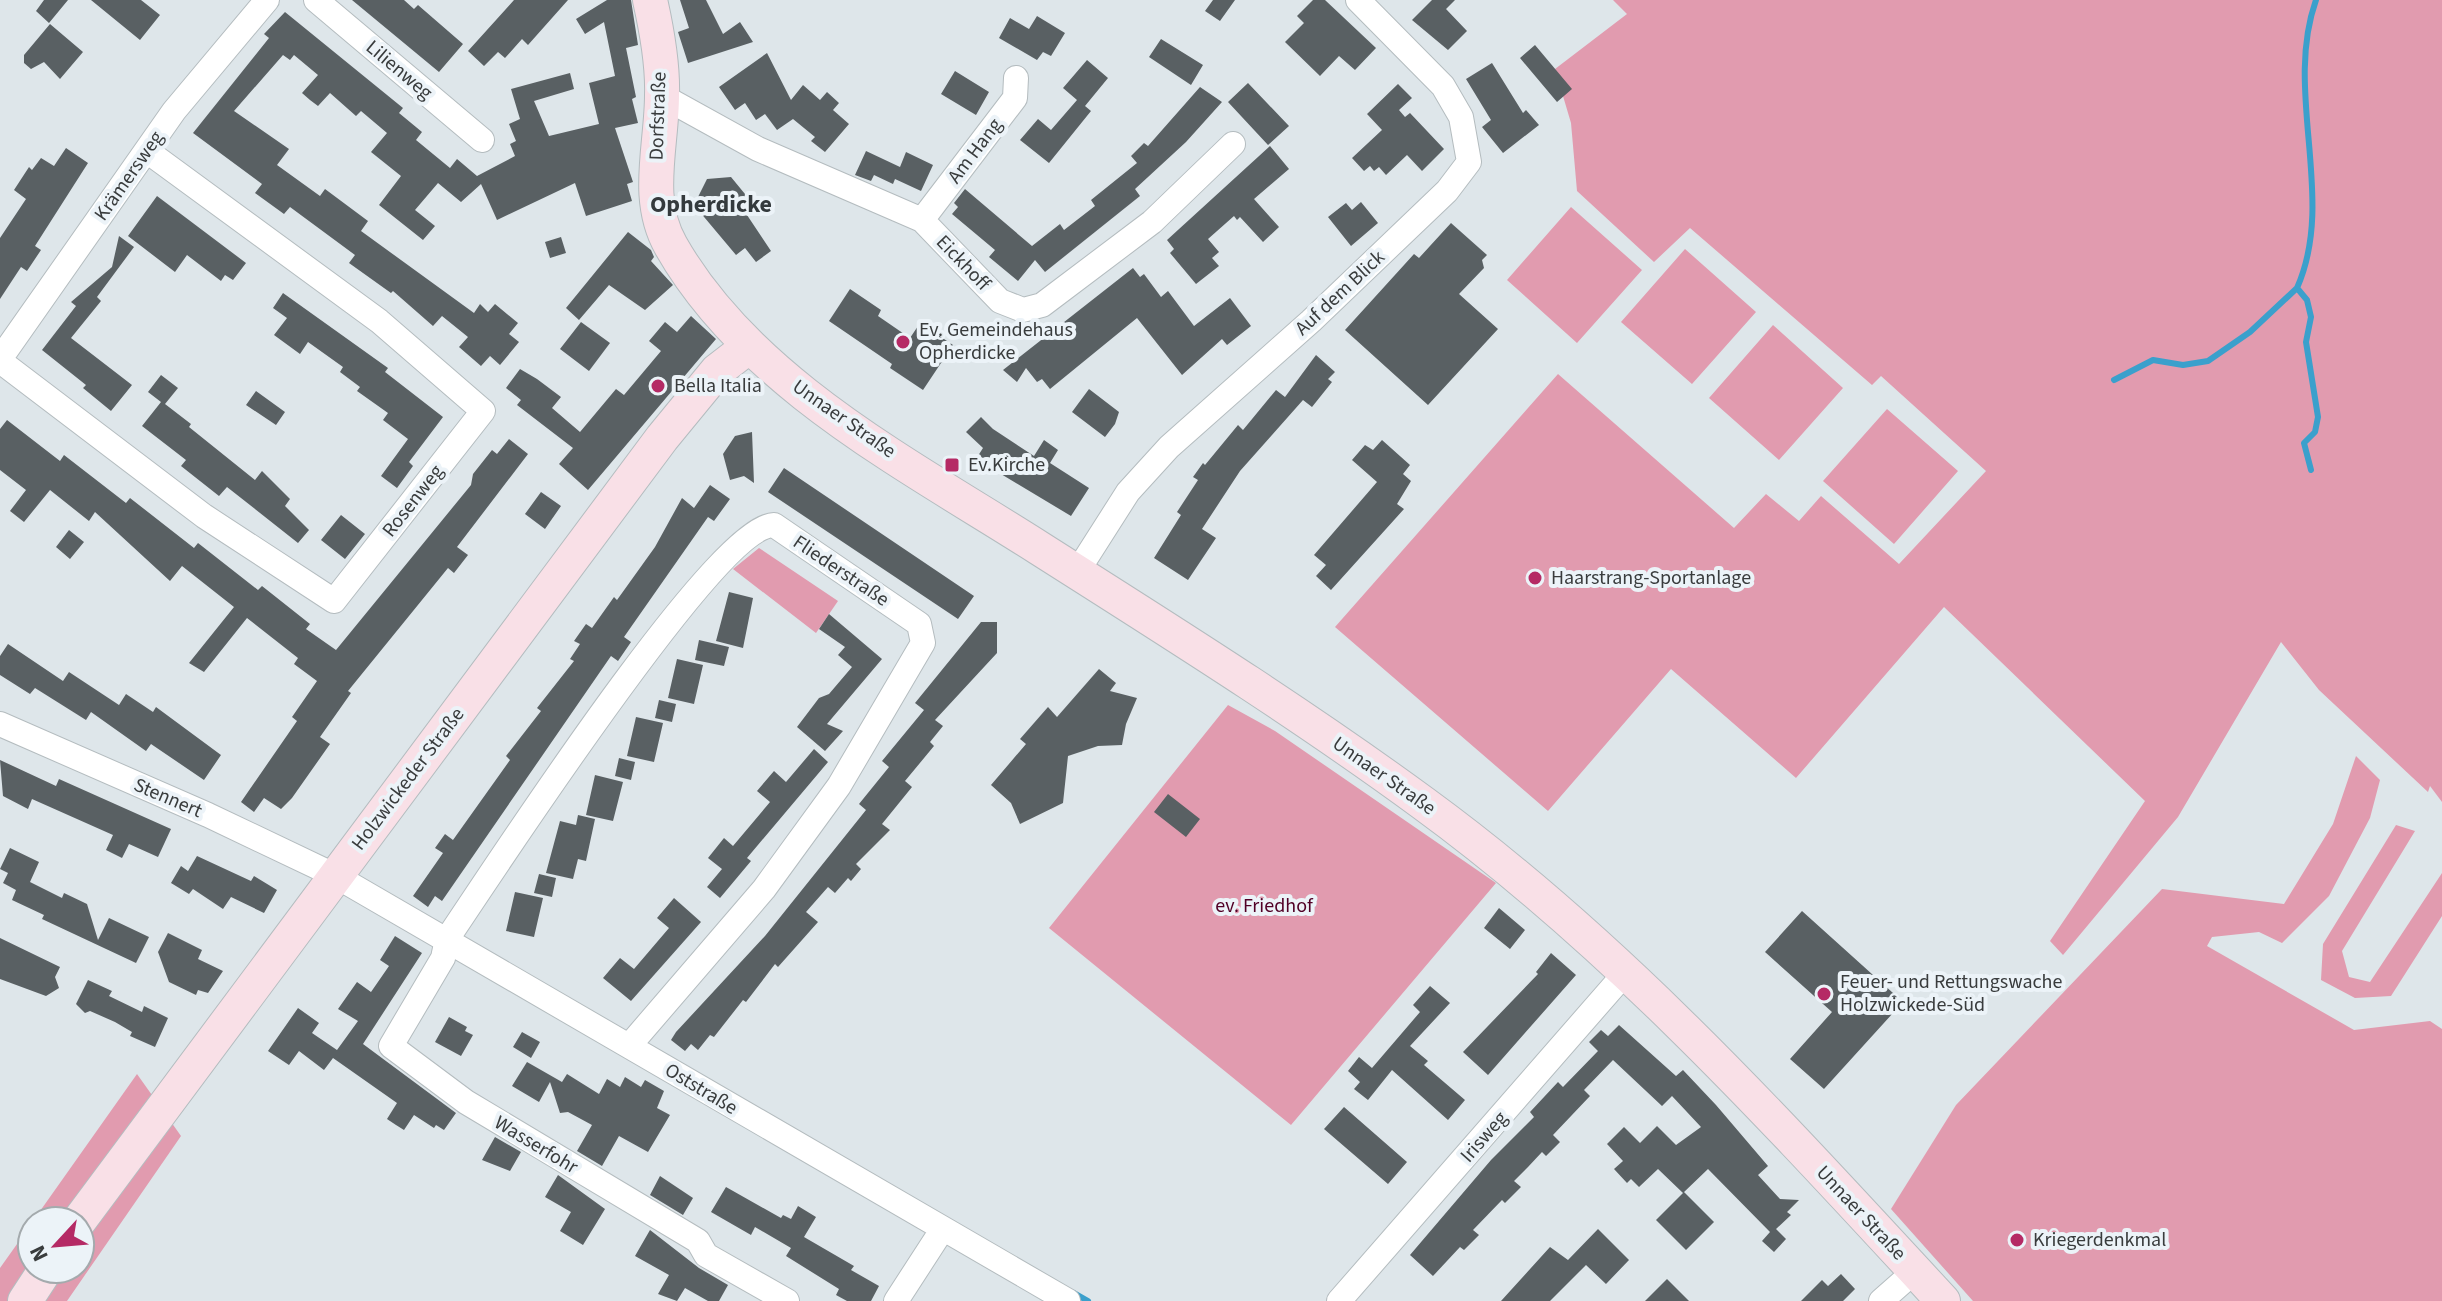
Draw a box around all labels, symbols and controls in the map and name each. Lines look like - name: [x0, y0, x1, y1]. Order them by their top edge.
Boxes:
- street label: Lilienweg: [359, 34, 439, 106]
- street label: Dorfstraße: [642, 71, 674, 161]
- street label: Am Hang: [941, 112, 1009, 190]
- street label: Krämersweg: [88, 125, 170, 227]
- district label: Opherdicke: [650, 187, 772, 222]
- street label: Eickhoff: [929, 229, 998, 298]
- street label: Auf dem Blick: [1289, 244, 1391, 342]
- place label: Ev. Gemeindehaus Opherdicke: [919, 316, 1073, 367]
- marker: Ev. Gemeindehaus Opherdicke: [894, 333, 912, 351]
- place label: Bella Italia: [674, 372, 762, 400]
- street label: Unnaer Straße: [787, 373, 902, 465]
- marker: Bella Italia: [649, 377, 667, 395]
- place label: Ev.Kirche: [968, 451, 1045, 479]
- marker: Ev.Kirche: [943, 456, 961, 474]
- street label: Rosenweg: [376, 459, 450, 543]
- street label: Fliederstraße: [787, 529, 895, 614]
- place label: Haarstrang-Sportanlage: [1551, 564, 1751, 592]
- marker: Haarstrang-Sportanlage: [1526, 569, 1544, 587]
- street label: Holzwickeder Straße: [345, 702, 471, 856]
- street label: Unnaer Straße: [1327, 730, 1442, 822]
- street label: Stennert: [129, 771, 207, 825]
- park label: ev. Friedhof: [1215, 892, 1314, 920]
- place label: Feuer- und Rettungswache Holzwickede-Süd: [1840, 968, 2062, 1019]
- marker: Feuer- und Rettungswache Holzwickede-Süd: [1815, 985, 1833, 1003]
- street label: Oststraße: [659, 1056, 743, 1122]
- street label: Irisweg: [1454, 1105, 1514, 1169]
- street label: Wasserfohr: [489, 1109, 583, 1181]
- street label: Unnaer Straße: [1810, 1159, 1912, 1267]
- north arrow: [16, 1205, 96, 1285]
- place label: Kriegerdenkmal: [2033, 1226, 2166, 1254]
- marker: Kriegerdenkmal: [2008, 1231, 2026, 1249]
- text: N: [21, 1240, 57, 1267]

